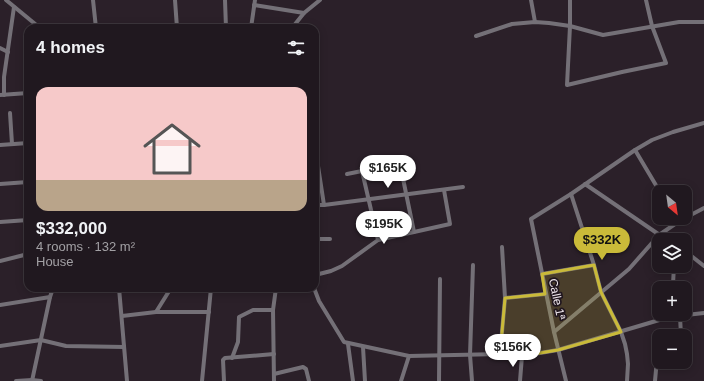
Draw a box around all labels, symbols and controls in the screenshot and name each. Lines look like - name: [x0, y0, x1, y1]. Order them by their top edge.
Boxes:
- icon: filters: [285, 37, 307, 59]
- text: 4 homes: [36, 38, 105, 57]
- icon: home: [136, 113, 208, 185]
- pin: $165K: [360, 155, 416, 189]
- text: $165K: [369, 160, 407, 175]
- north arrow: [652, 185, 692, 225]
- map controls: [652, 185, 692, 369]
- pin: $195K: [356, 211, 412, 245]
- text: $195K: [365, 216, 403, 231]
- text: $332,000: [36, 219, 107, 238]
- pin: $332K: [574, 227, 630, 261]
- text: $332K: [583, 232, 621, 247]
- button: layers: [652, 233, 692, 273]
- text: 4 rooms · 132 m²: [36, 239, 135, 254]
- text: House: [36, 254, 74, 269]
- street label: Calle 1ª: [546, 277, 568, 321]
- button: +: [652, 281, 692, 321]
- button: −: [652, 329, 692, 369]
- pin: $156K: [485, 334, 541, 368]
- text: $156K: [494, 339, 532, 354]

